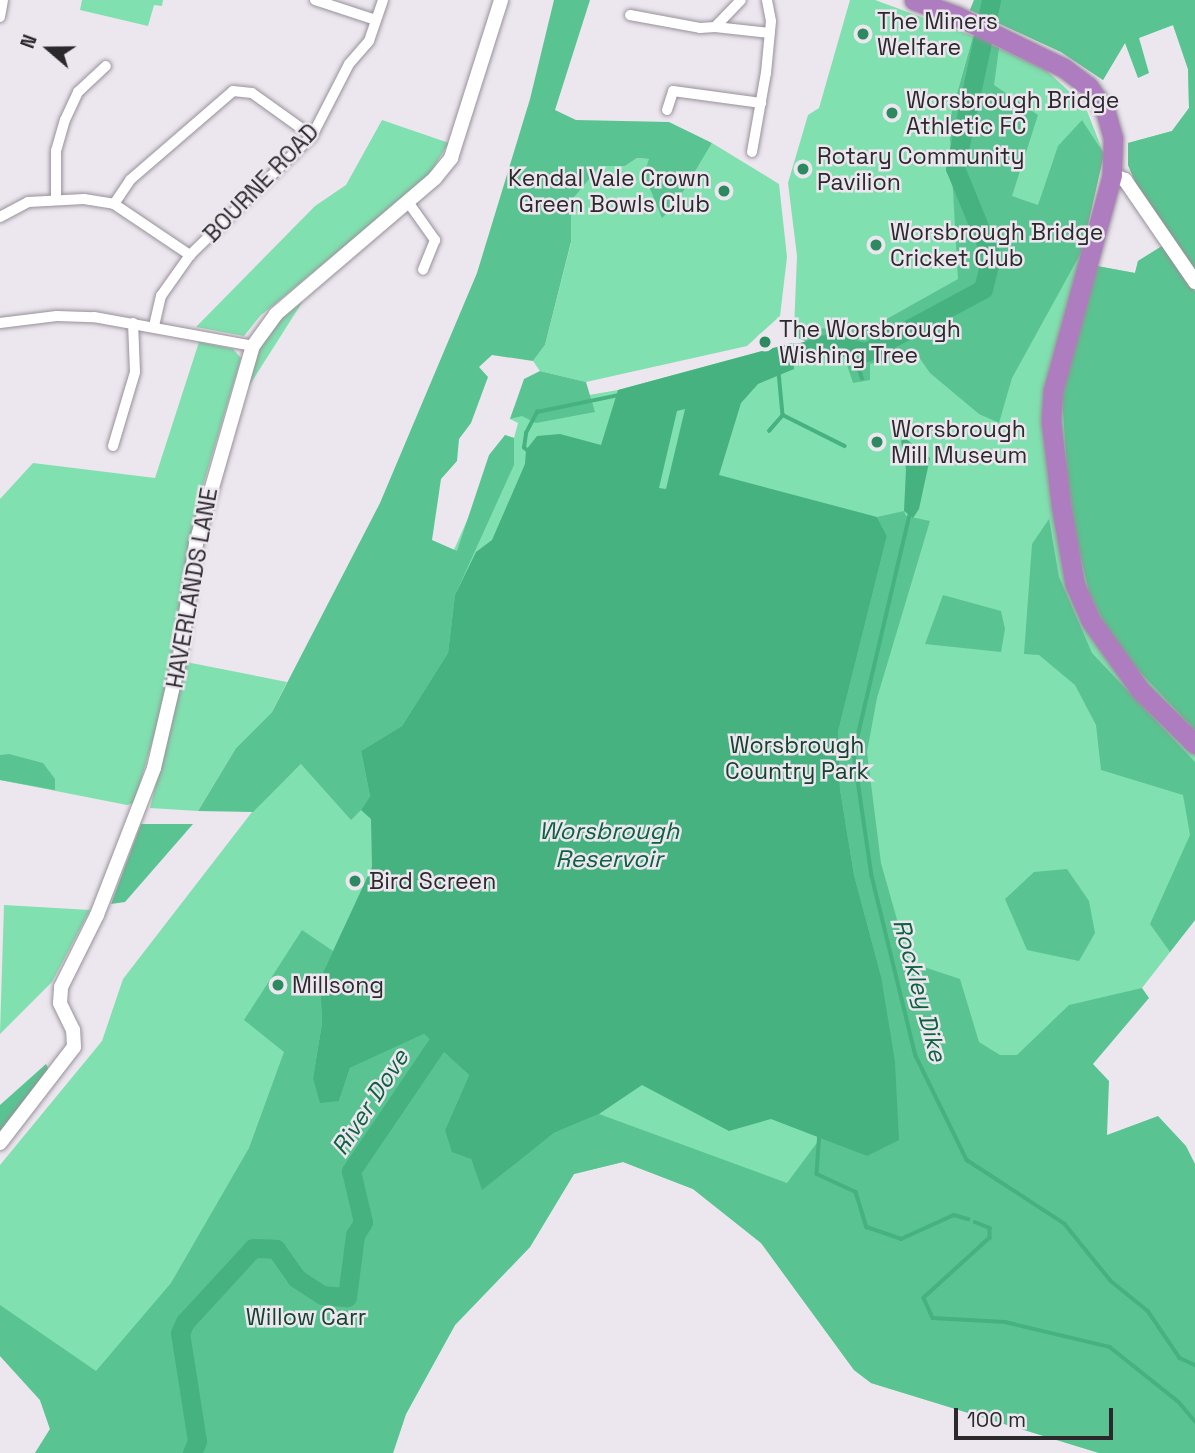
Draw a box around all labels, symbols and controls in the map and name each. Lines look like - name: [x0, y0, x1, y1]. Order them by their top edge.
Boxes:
- place label: The Miners Welfare: [877, 7, 998, 61]
- north arrow: [14, 14, 84, 84]
- marker: The Miners Welfare: [855, 26, 871, 42]
- text: N: [15, 31, 43, 52]
- place label: Worsbrough Bridge Athletic FC: [906, 86, 1119, 140]
- marker: Worsbrough Bridge Athletic FC: [884, 105, 900, 121]
- street label: BOURNE ROAD: [198, 118, 324, 248]
- place label: Rotary Community Pavilion: [817, 142, 1024, 196]
- marker: Rotary Community Pavilion: [795, 161, 811, 177]
- place label: Kendal Vale Crown Green Bowls Club: [508, 164, 710, 218]
- marker: Kendal Vale Crown Green Bowls Club: [716, 183, 732, 199]
- place label: Worsbrough Bridge Cricket Club: [890, 218, 1103, 272]
- marker: Worsbrough Bridge Cricket Club: [868, 237, 884, 253]
- place label: The Worsbrough Wishing Tree: [779, 315, 961, 369]
- marker: The Worsbrough Wishing Tree: [757, 334, 773, 350]
- place label: Worsbrough Mill Museum: [891, 415, 1027, 469]
- marker: Worsbrough Mill Museum: [869, 434, 885, 450]
- street label: HAVERLANDS LANE: [161, 486, 223, 690]
- park label: Worsbrough Country Park: [725, 731, 869, 785]
- water label: Worsbrough Reservoir: [539, 817, 679, 873]
- place label: Bird Screen: [369, 867, 496, 895]
- marker: Bird Screen: [347, 873, 363, 889]
- water label: Rockley Dike: [887, 916, 953, 1064]
- place label: Millsong: [292, 971, 384, 999]
- marker: Millsong: [270, 977, 286, 993]
- water label: River Dove: [325, 1044, 415, 1160]
- park label: Willow Carr: [246, 1303, 366, 1331]
- scale bar: [957, 1394, 1116, 1438]
- text: 100 m: [967, 1406, 1026, 1433]

